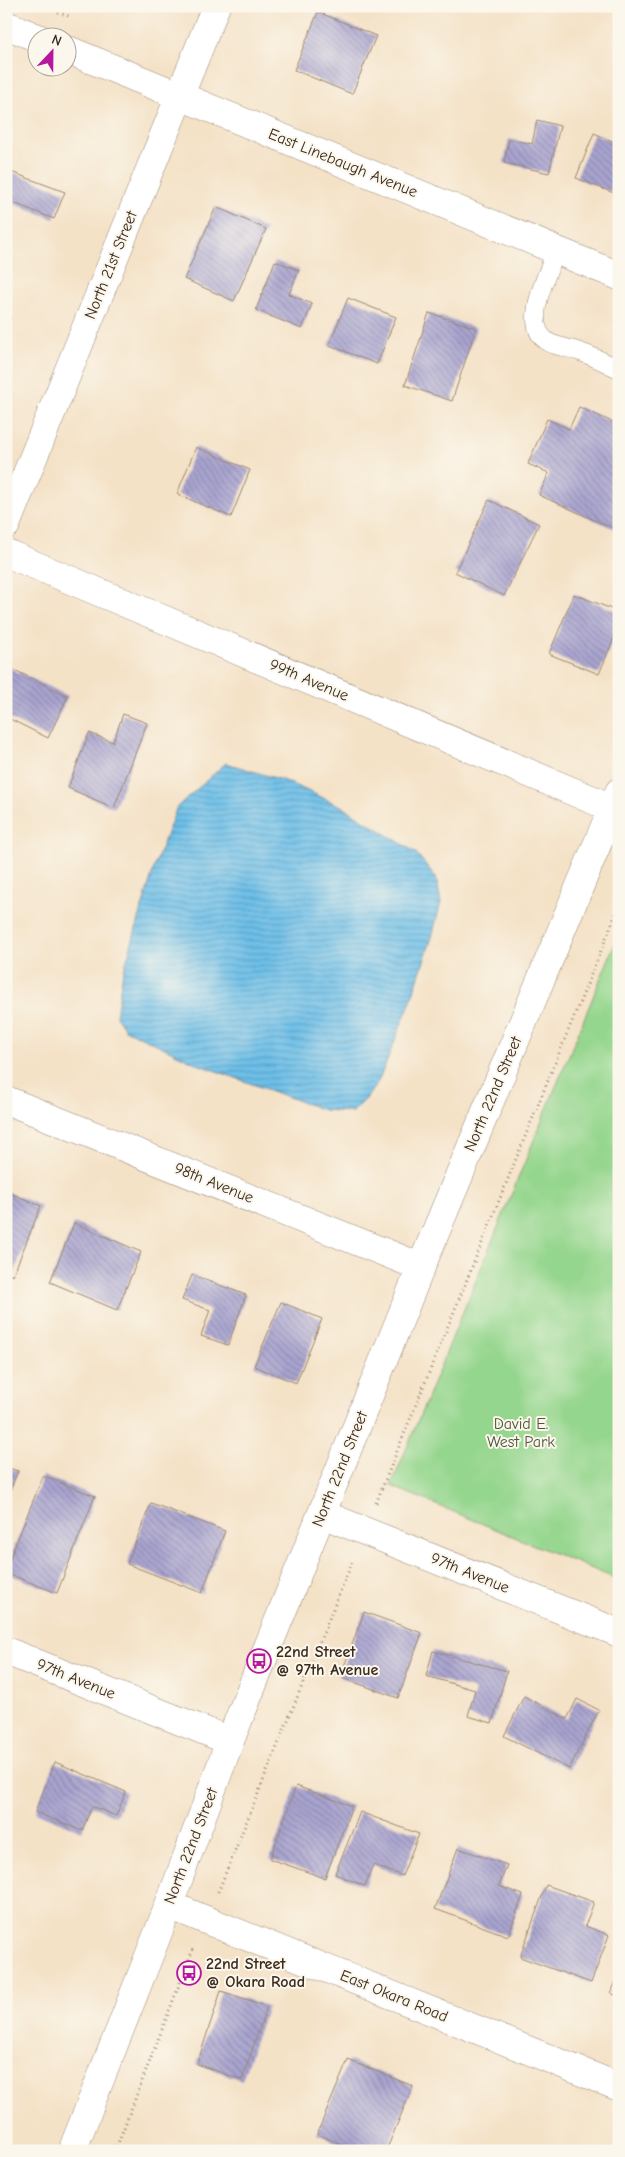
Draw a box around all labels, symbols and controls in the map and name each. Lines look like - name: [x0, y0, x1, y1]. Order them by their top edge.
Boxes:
- north arrow: [28, 28, 78, 78]
- text: N: [49, 31, 64, 50]
- street label: East Linebaugh Avenue: [266, 125, 420, 201]
- street label: North 21st Street: [81, 208, 141, 322]
- street label: 99th Avenue: [267, 655, 351, 705]
- street label: North 22nd Street: [461, 1033, 526, 1154]
- street label: 98th Avenue: [172, 1159, 256, 1207]
- street label: North 22nd Street: [309, 1408, 372, 1530]
- park label: David E. West Park: [487, 1415, 555, 1451]
- street label: 97th Avenue: [428, 1549, 512, 1597]
- place label: 22nd Street @ 97th Avenue: [276, 1643, 378, 1679]
- bus stop icon: 22nd Street @ 97th Avenue: [246, 1648, 272, 1674]
- street label: 97th Avenue: [34, 1655, 118, 1703]
- street label: North 22nd Street: [161, 1785, 222, 1907]
- place label: 22nd Street @ Okara Road: [206, 1955, 305, 1991]
- bus stop icon: 22nd Street @ Okara Road: [176, 1960, 202, 1986]
- street label: East Okara Road: [337, 1966, 451, 2026]

